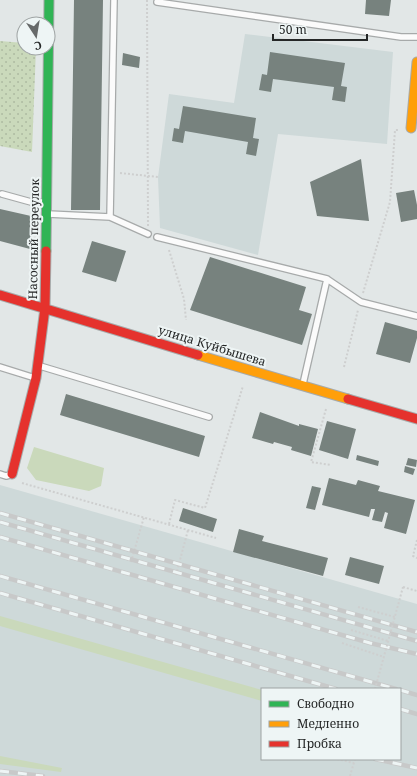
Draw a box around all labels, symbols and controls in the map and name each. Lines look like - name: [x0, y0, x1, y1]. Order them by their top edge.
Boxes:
- north arrow: [16, 16, 56, 56]
- scale bar: [273, 16, 367, 42]
- text: 50 m: [279, 21, 307, 38]
- text: С: [33, 38, 43, 54]
- street label: Насосный переулок: [24, 178, 43, 300]
- street label: улица Куйбышева: [156, 321, 268, 370]
- legend: [261, 688, 401, 760]
- text: Свободно: [297, 695, 354, 712]
- text: Медленно: [297, 715, 359, 732]
- text: Пробка: [297, 735, 342, 752]

